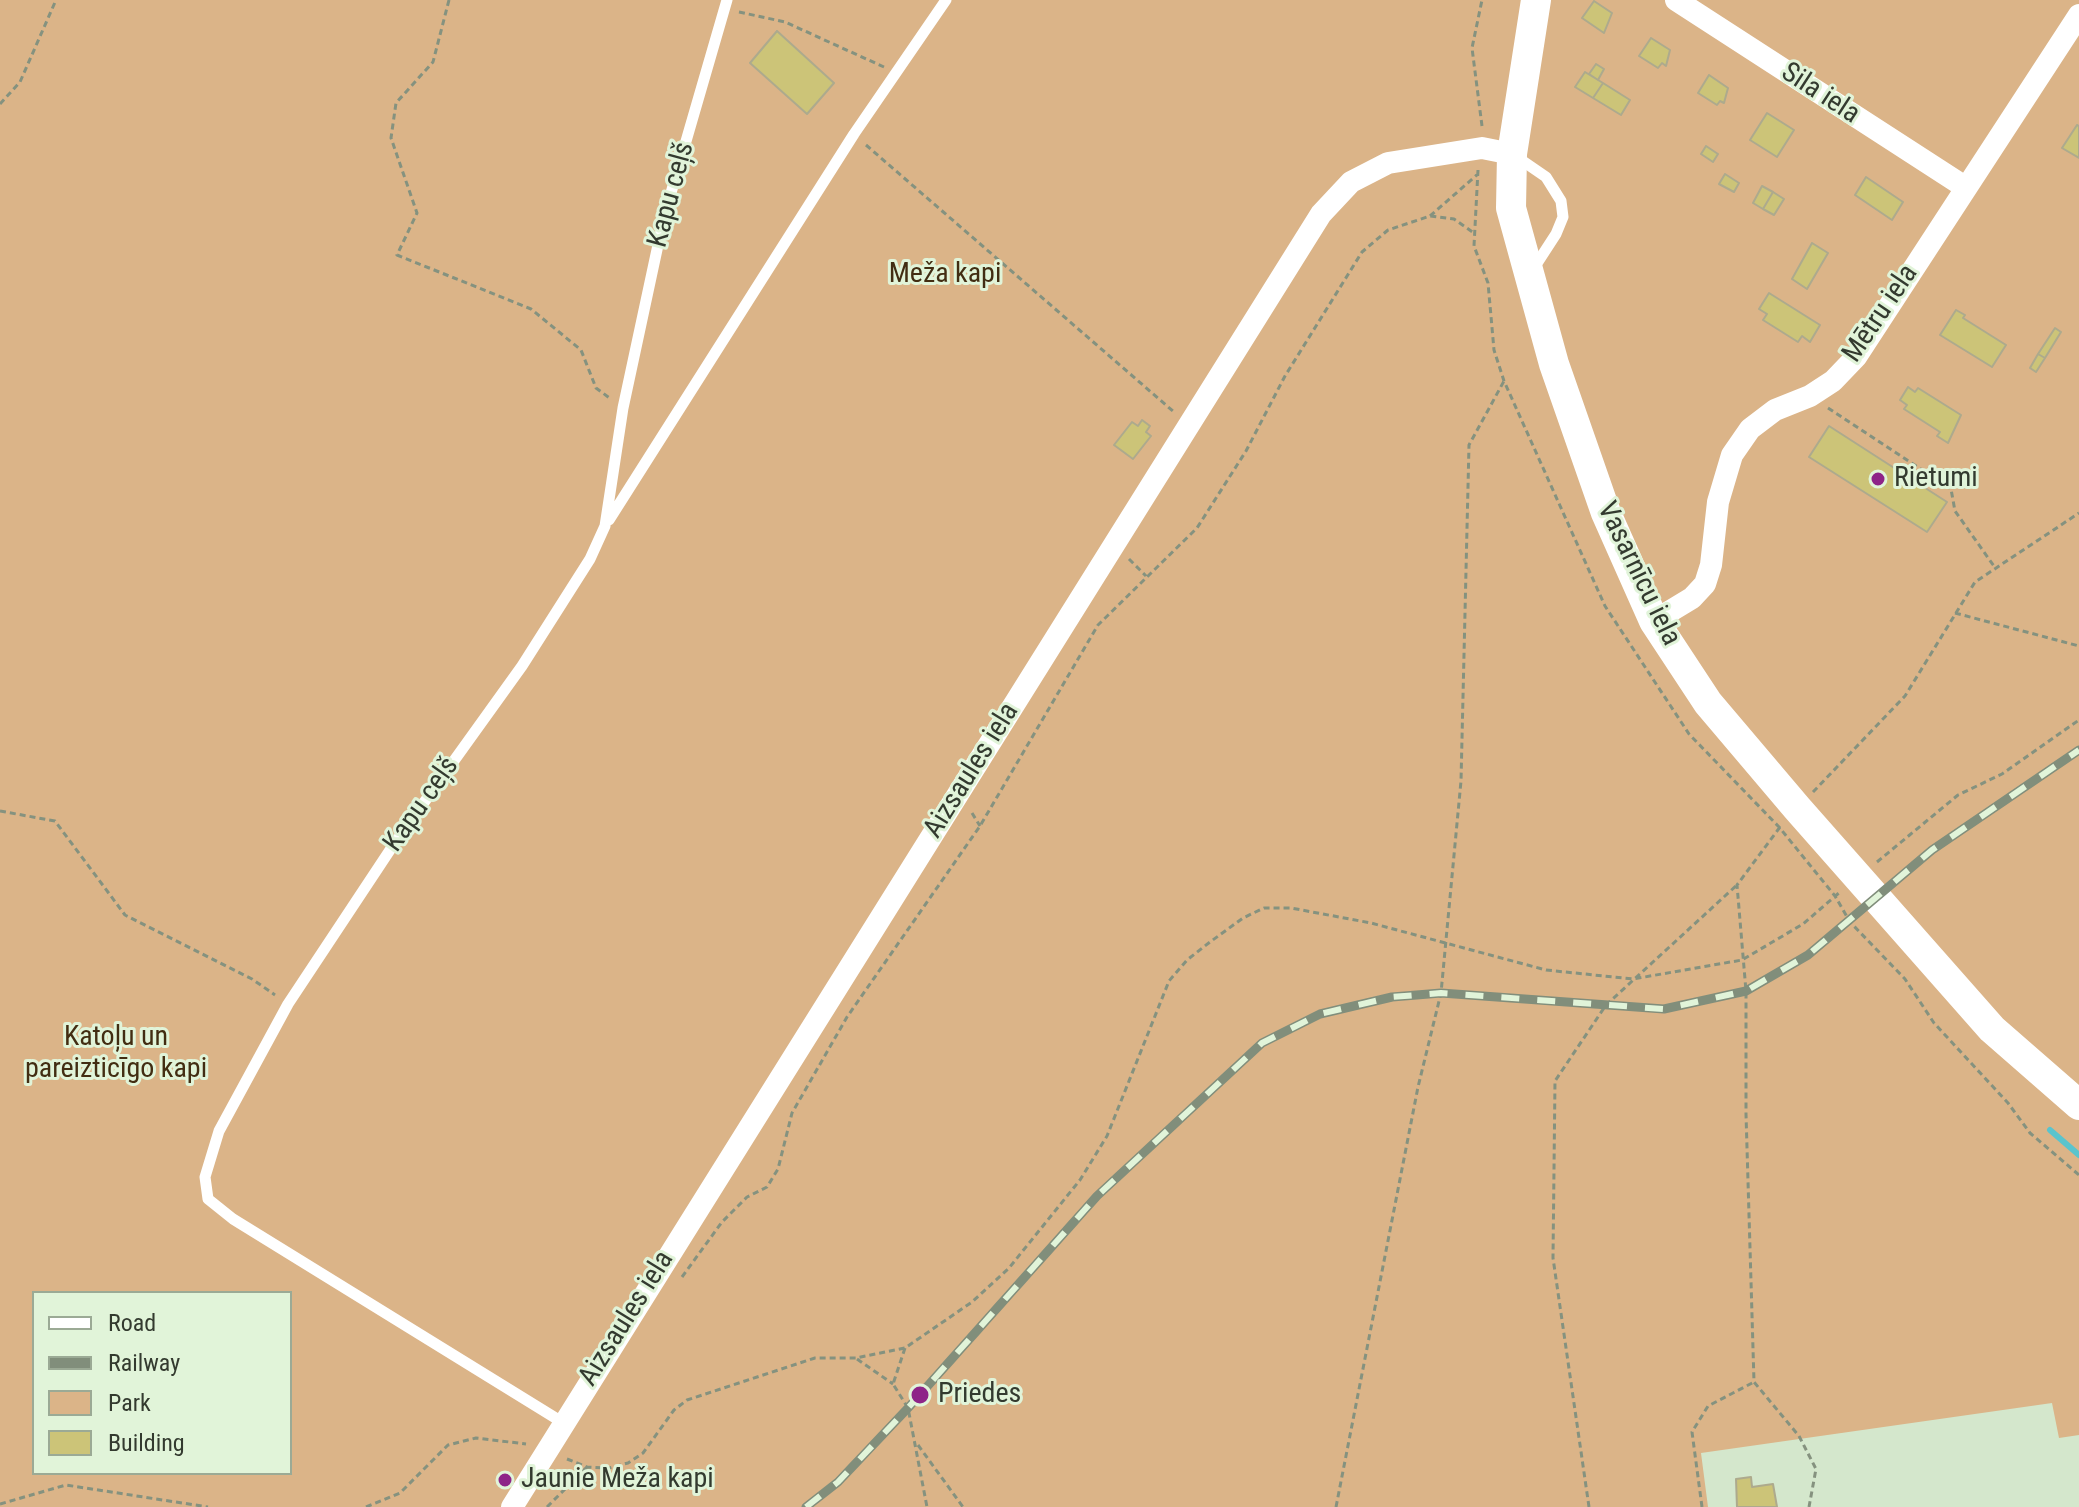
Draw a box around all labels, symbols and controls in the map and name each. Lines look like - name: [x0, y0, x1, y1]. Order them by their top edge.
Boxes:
- street label: Sila iela: [1775, 56, 1865, 132]
- street label: Kapu ceļš: [642, 139, 702, 251]
- park label: Meža kapi: [889, 258, 1001, 292]
- street label: Mētru iela: [1836, 259, 1926, 369]
- place label: Rietumi: [1894, 462, 1978, 496]
- marker: Rietumi: [1869, 470, 1887, 488]
- street label: Vasarnīcu iela: [1589, 497, 1687, 651]
- street label: Aizsaules iela: [917, 697, 1027, 845]
- street label: Kapu ceļš: [377, 751, 467, 859]
- park label: Katoļu un pareizticīgo kapi: [25, 1021, 207, 1087]
- street label: Aizsaules iela: [572, 1245, 682, 1393]
- legend: [32, 1291, 292, 1475]
- text: Road: [108, 1309, 156, 1337]
- text: Railway: [108, 1349, 180, 1377]
- place label: Priedes: [938, 1378, 1021, 1412]
- marker: Priedes: [909, 1384, 931, 1406]
- text: Park: [108, 1389, 151, 1417]
- text: Building: [108, 1429, 185, 1457]
- place label: Jaunie Meža kapi: [521, 1463, 714, 1497]
- marker: Jaunie Meža kapi: [496, 1471, 514, 1489]

